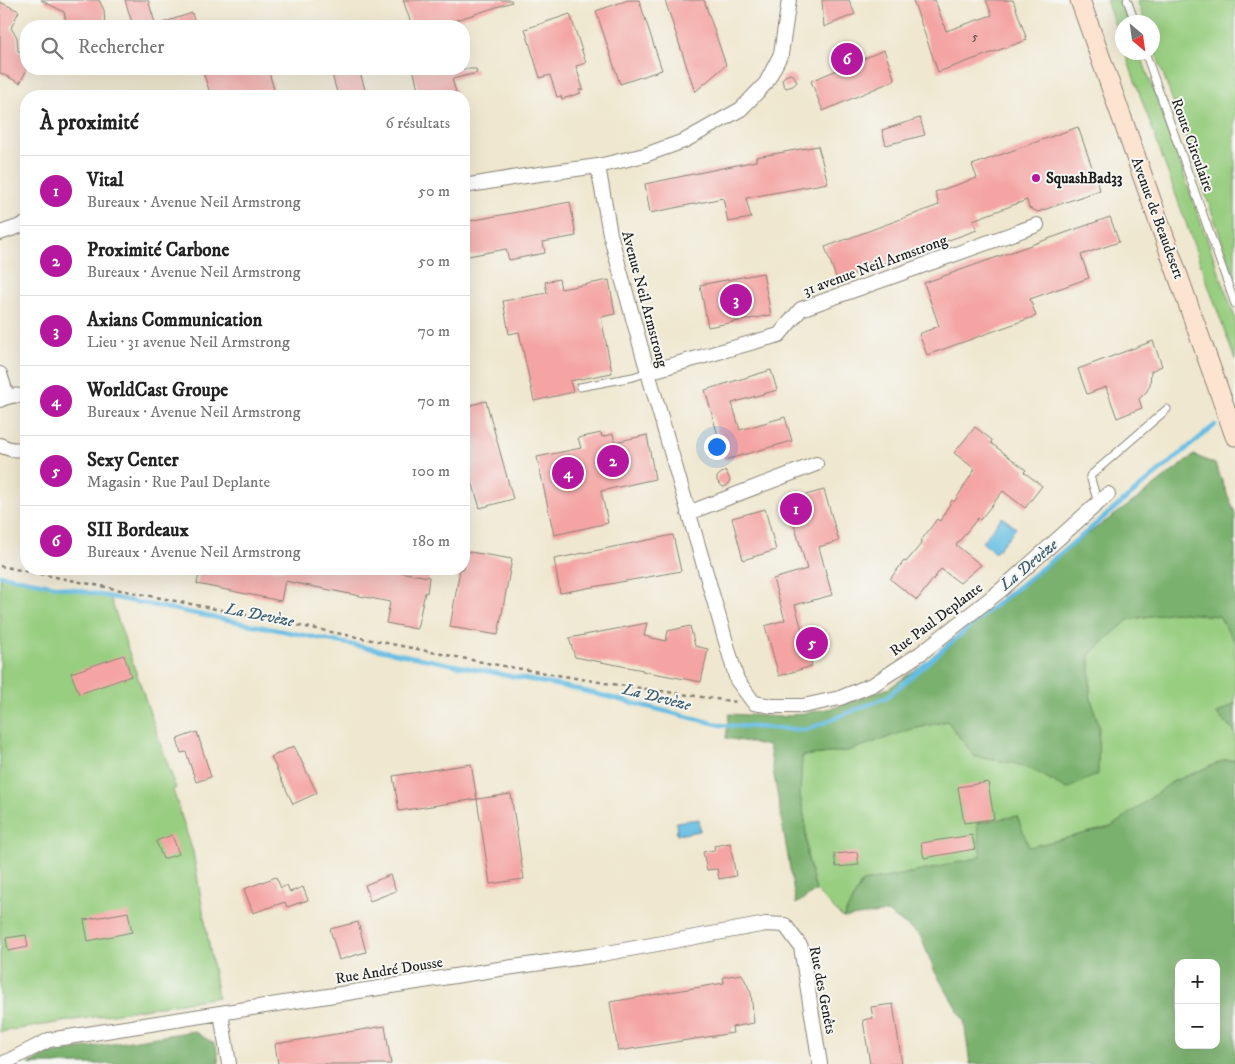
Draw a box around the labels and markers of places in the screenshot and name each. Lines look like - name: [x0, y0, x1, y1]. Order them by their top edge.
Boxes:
- pin: 6: [831, 40, 863, 78]
- place label: SquashBad33: [1046, 169, 1123, 189]
- marker: SquashBad33: [1030, 172, 1042, 184]
- pin: 3: [720, 281, 752, 319]
- pin: 2: [597, 442, 629, 480]
- pin: 4: [552, 454, 584, 492]
- pin: 1: [780, 490, 812, 528]
- pin: 5: [796, 624, 828, 662]

